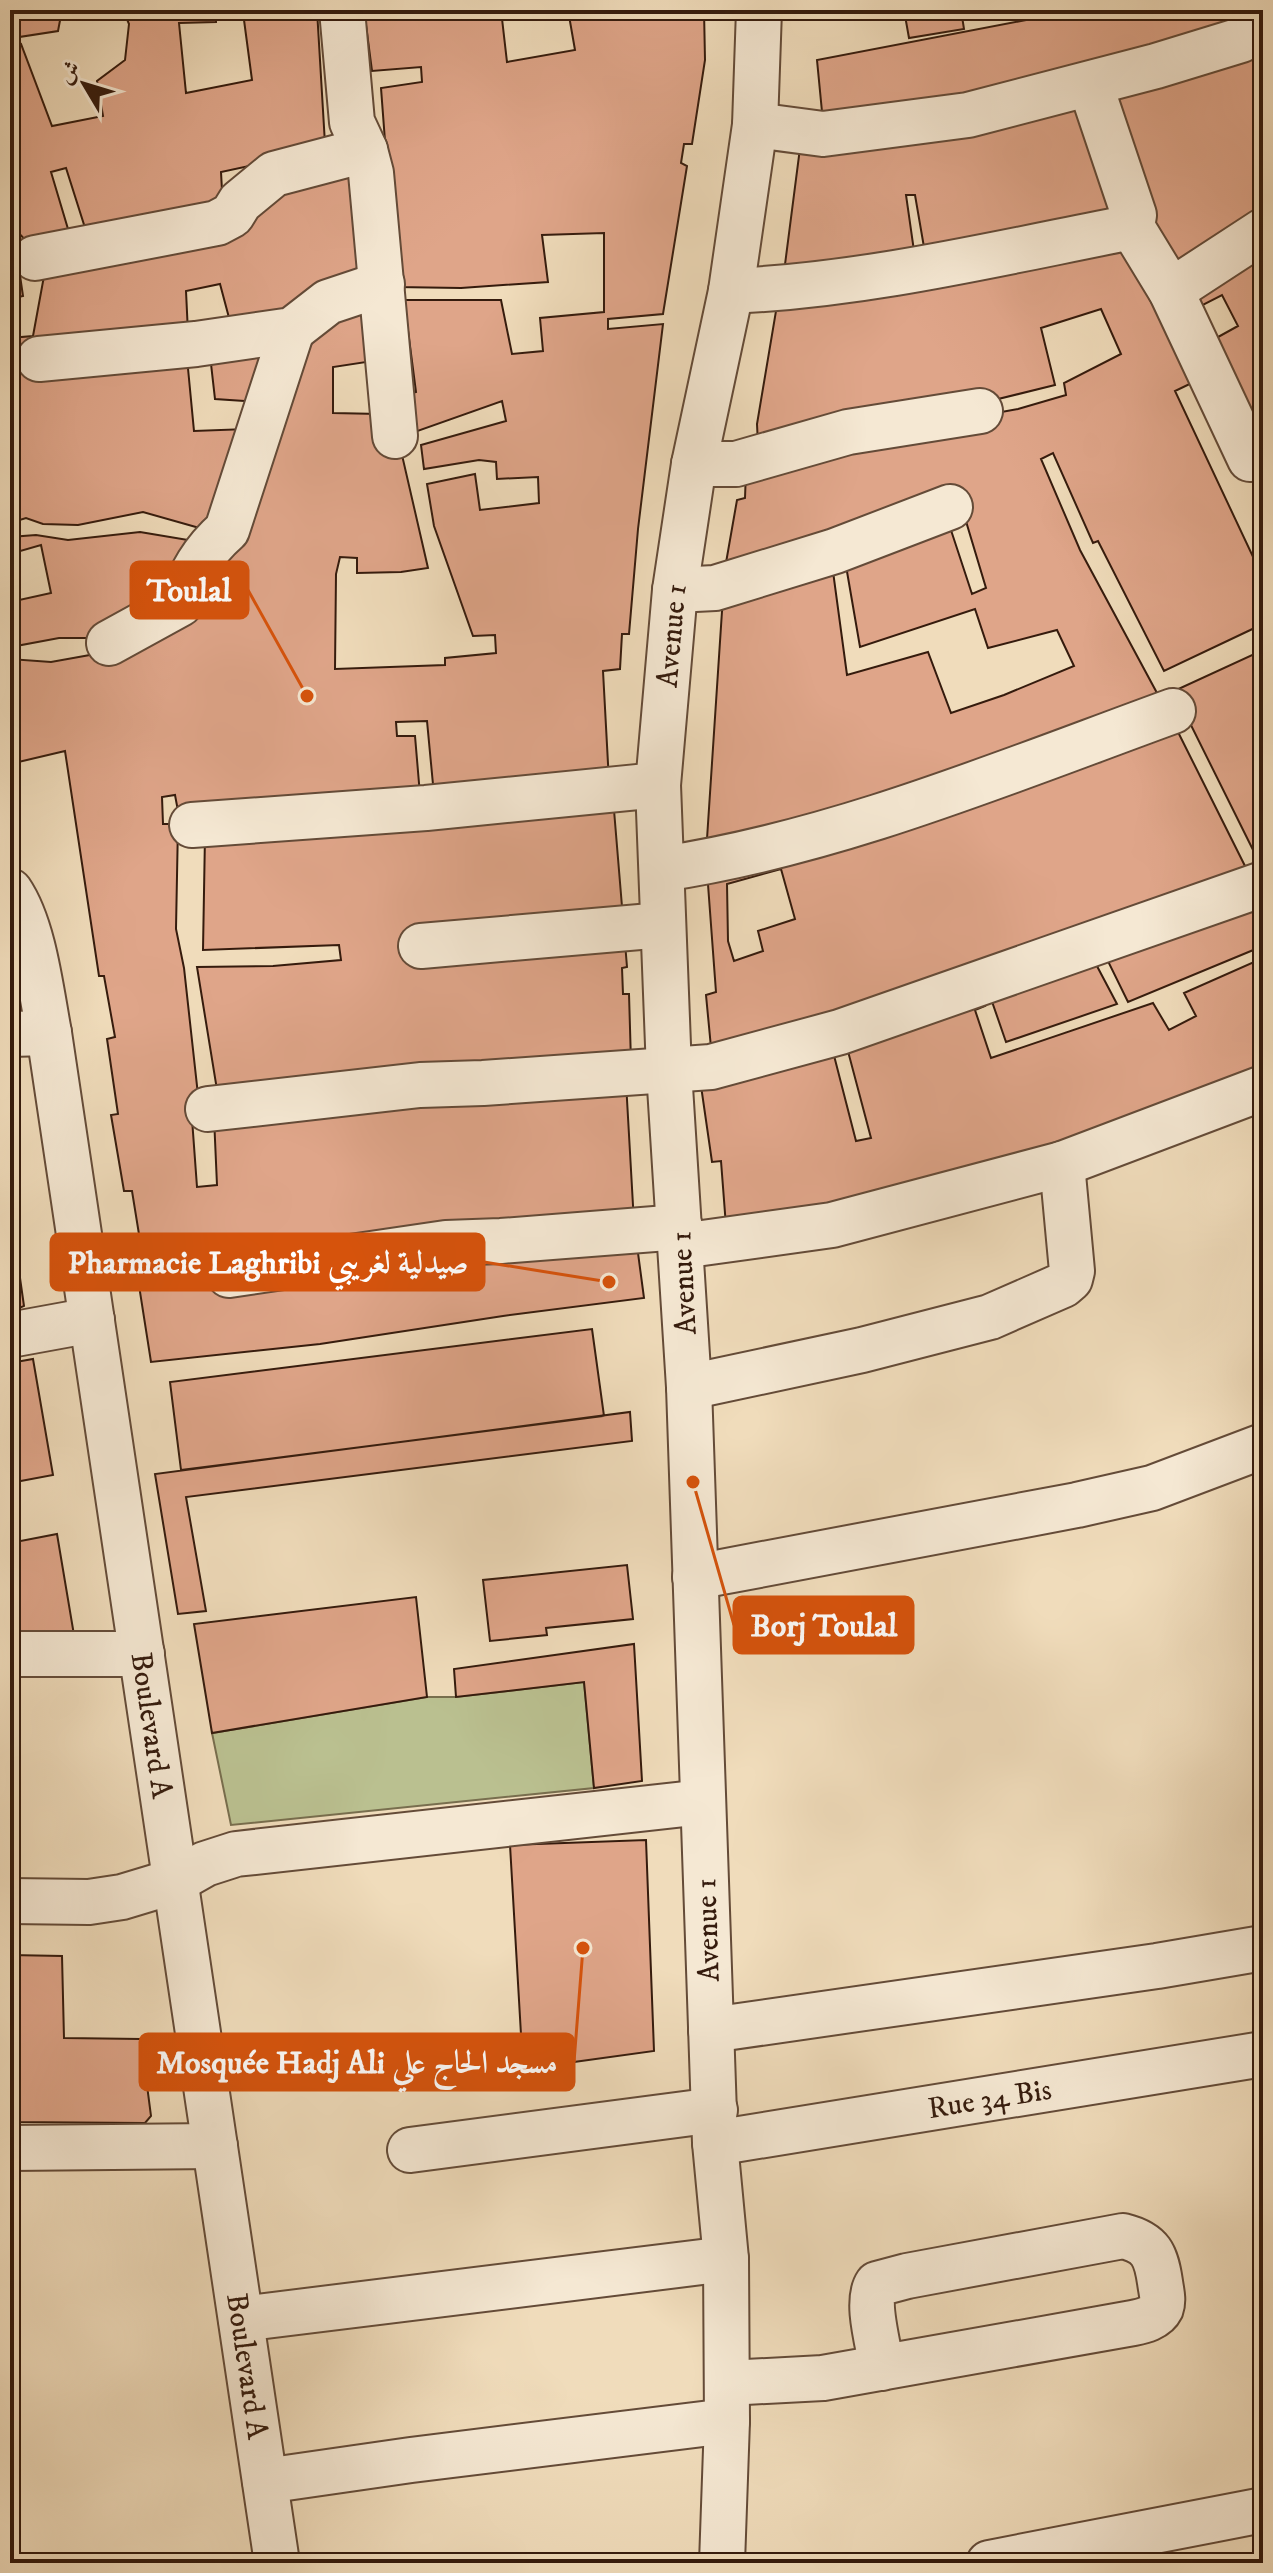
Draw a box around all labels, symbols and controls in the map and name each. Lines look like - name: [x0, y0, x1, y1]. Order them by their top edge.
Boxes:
- north arrow: [44, 44, 124, 124]
- text: ش: [52, 56, 87, 90]
- callout: Toulal: [131, 562, 248, 618]
- text: Toulal: [146, 572, 232, 612]
- street label: Avenue 1: [650, 581, 696, 689]
- street label: Avenue 1: [663, 1230, 706, 1336]
- callout: Pharmacie Laghribi صيدلية لغريبي: [51, 1234, 484, 1290]
- text: Pharmacie Laghribi صيدلية لغريبي: [67, 1244, 469, 1291]
- callout: Borj Toulal: [734, 1597, 913, 1653]
- text: Borj Toulal: [751, 1607, 898, 1647]
- street label: Boulevard A: [122, 1650, 180, 1802]
- street label: Avenue 1: [688, 1877, 729, 1983]
- callout: Mosquée Hadj Ali مسجد الحاج علي: [140, 2034, 574, 2090]
- text: Mosquée Hadj Ali مسجد الحاج علي: [156, 2044, 558, 2093]
- street label: Rue 34 Bis: [925, 2072, 1054, 2128]
- street label: Boulevard A: [217, 2291, 275, 2443]

